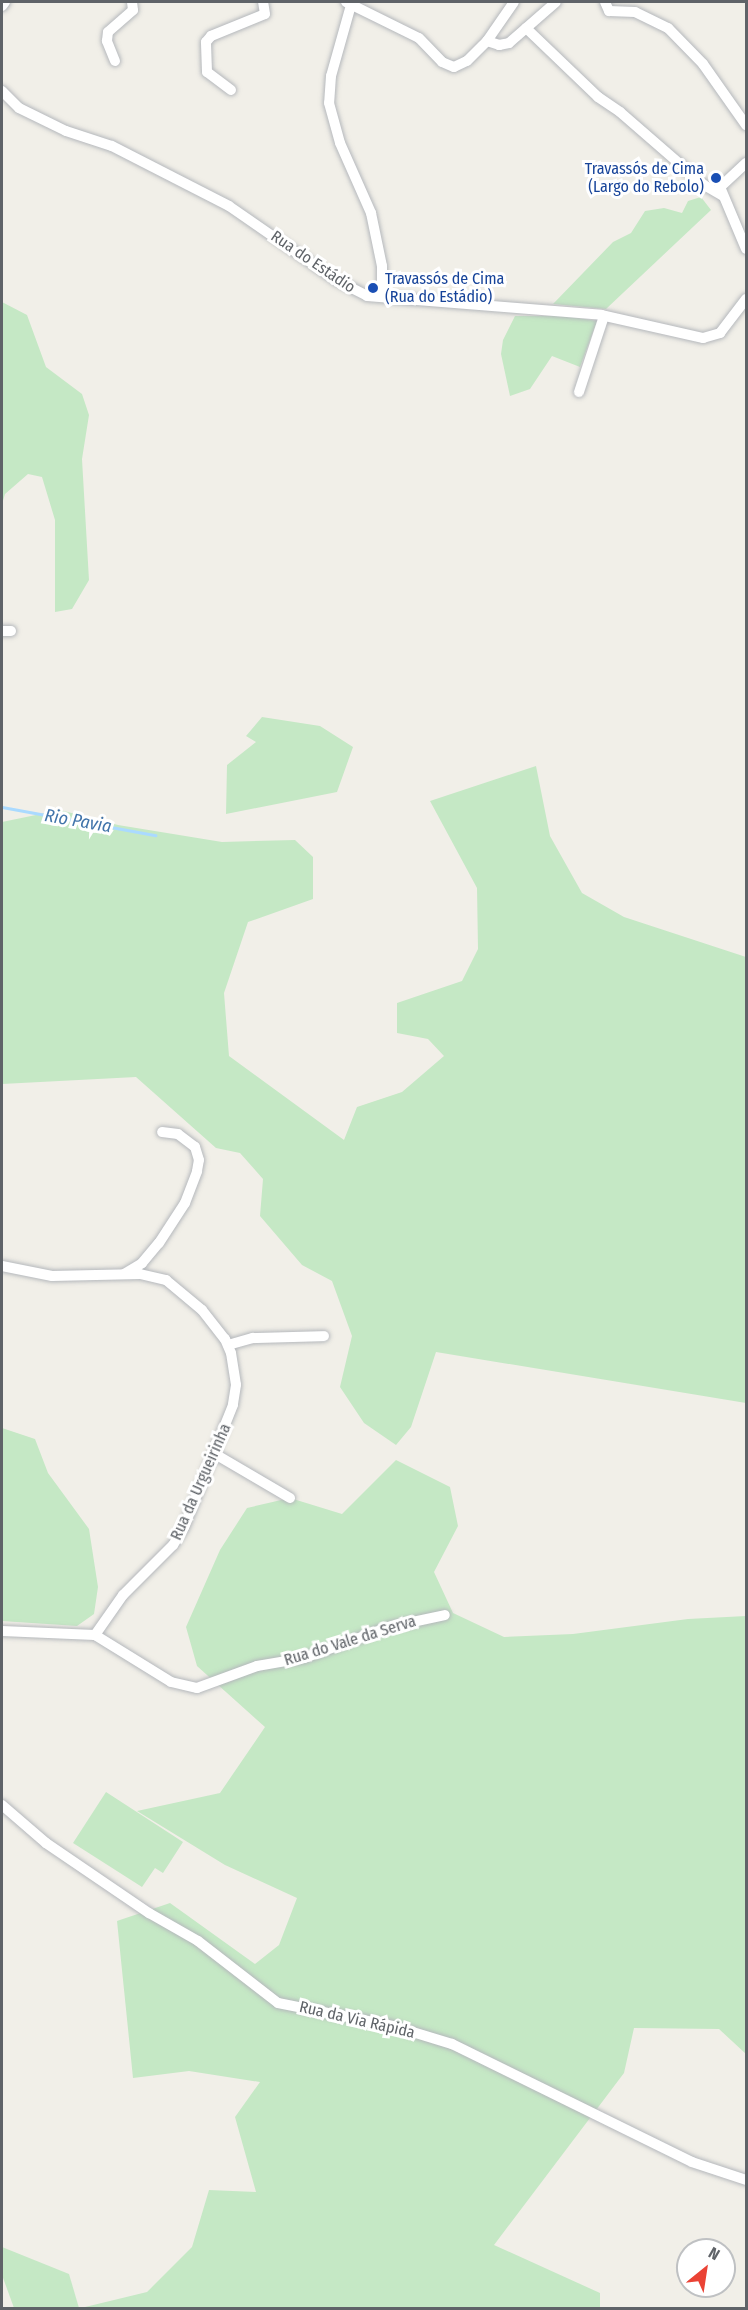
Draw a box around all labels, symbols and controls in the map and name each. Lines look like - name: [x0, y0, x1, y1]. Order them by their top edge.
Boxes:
- place label: Travassós de Cima (Largo do Rebolo): [585, 159, 704, 197]
- marker: Travassós de Cima (Largo do Rebolo): [709, 171, 723, 185]
- street label: Rua do Estádio: [267, 227, 359, 297]
- place label: Travassós de Cima (Rua do Estádio): [385, 269, 504, 307]
- marker: Travassós de Cima (Rua do Estádio): [366, 281, 380, 295]
- water label: Rio Pavia: [43, 804, 113, 838]
- street label: Rua da Urgueirinha: [167, 1421, 235, 1543]
- street label: Rua do Vale da Serva: [282, 1612, 418, 1670]
- street label: Rua da Via Rápida: [297, 1997, 417, 2043]
- north arrow: [676, 2238, 736, 2298]
- text: N: [705, 2243, 723, 2264]

